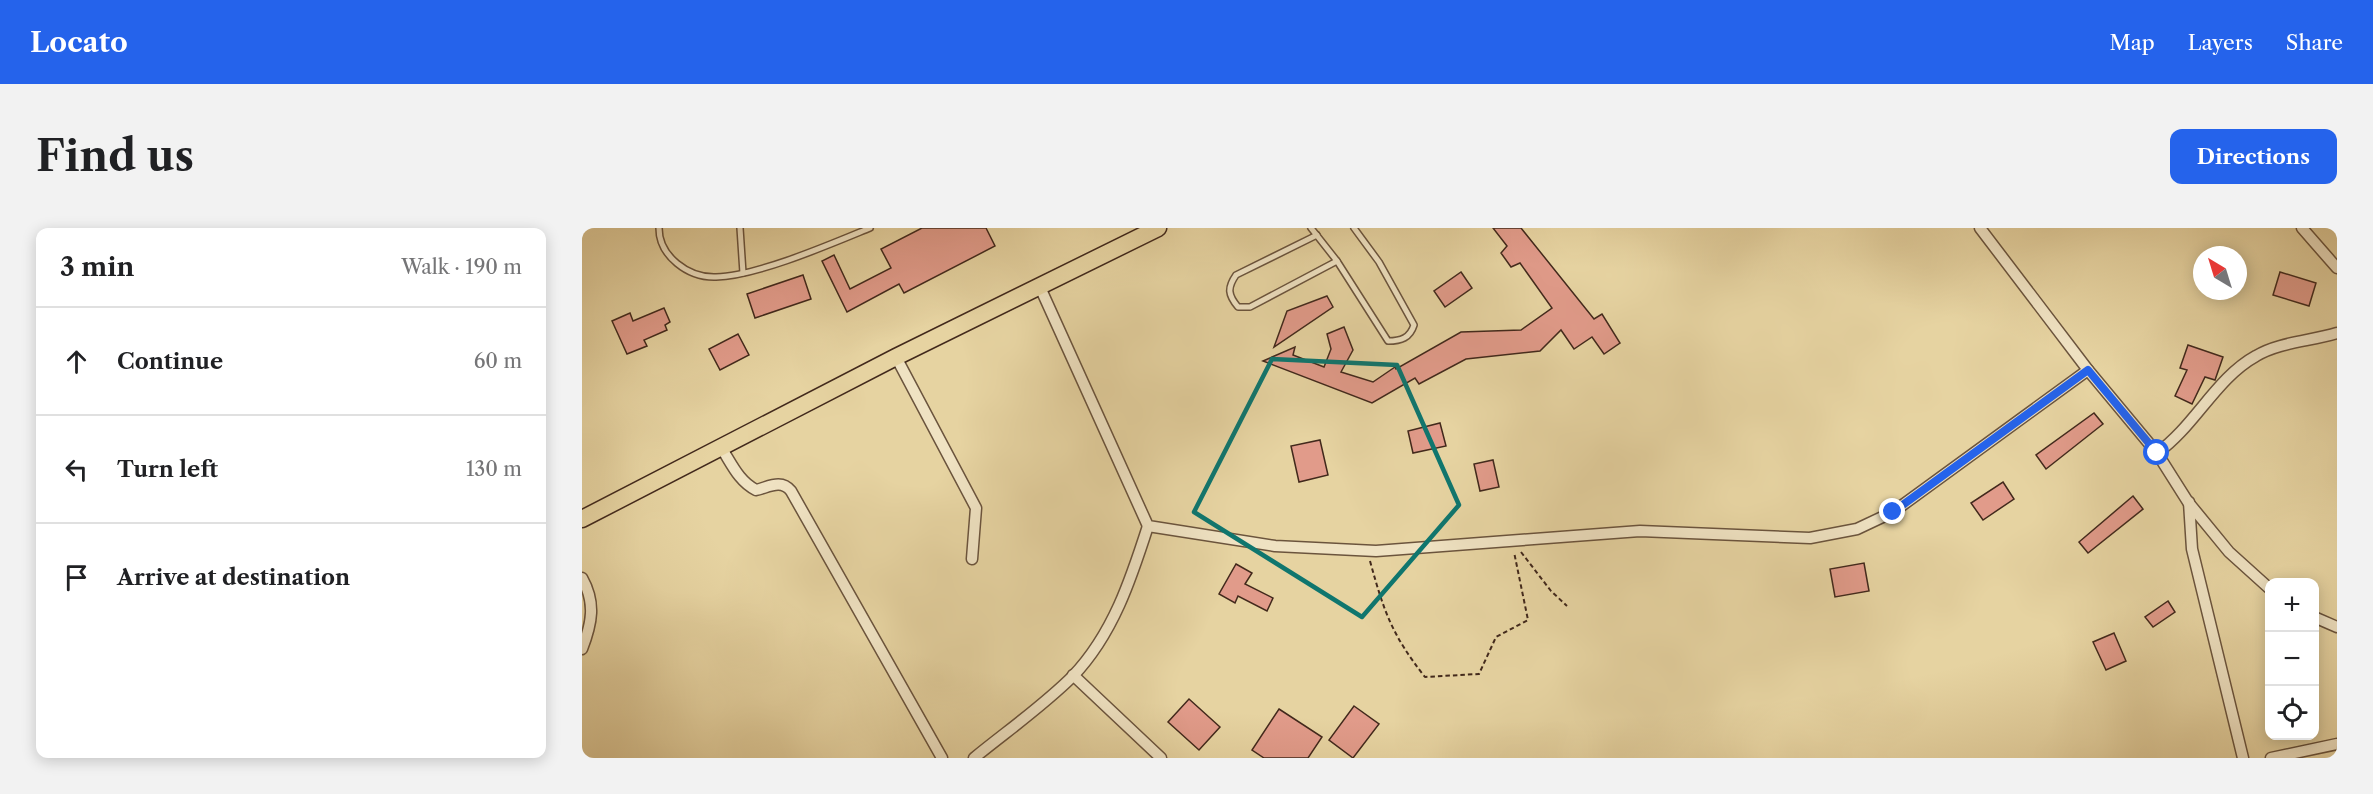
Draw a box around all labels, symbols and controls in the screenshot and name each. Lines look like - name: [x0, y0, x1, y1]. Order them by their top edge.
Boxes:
- text: Locato: [30, 25, 128, 59]
- text: Map: [2110, 30, 2155, 55]
- text: Layers: [2188, 30, 2253, 55]
- text: Share: [2286, 30, 2343, 55]
- button: Directions: [2170, 129, 2337, 184]
- text: Find us: [36, 130, 194, 182]
- north arrow: [2193, 246, 2247, 300]
- text: 3 min: [60, 251, 134, 283]
- text: Walk · 190 m: [401, 255, 522, 279]
- icon: ahead: [60, 345, 93, 378]
- text: Continue: [117, 348, 223, 375]
- text: 60 m: [474, 349, 522, 373]
- route start: [2143, 439, 2169, 465]
- icon: left: [60, 453, 93, 486]
- text: Turn left: [117, 456, 218, 483]
- text: 130 m: [466, 457, 522, 481]
- route end: [1879, 498, 1905, 524]
- icon: arrive: [60, 561, 93, 594]
- text: Arrive at destination: [117, 564, 350, 591]
- map controls: [2265, 578, 2319, 740]
- button: +: [2265, 578, 2319, 632]
- button: −: [2265, 632, 2319, 686]
- button: locate: [2265, 686, 2319, 740]

